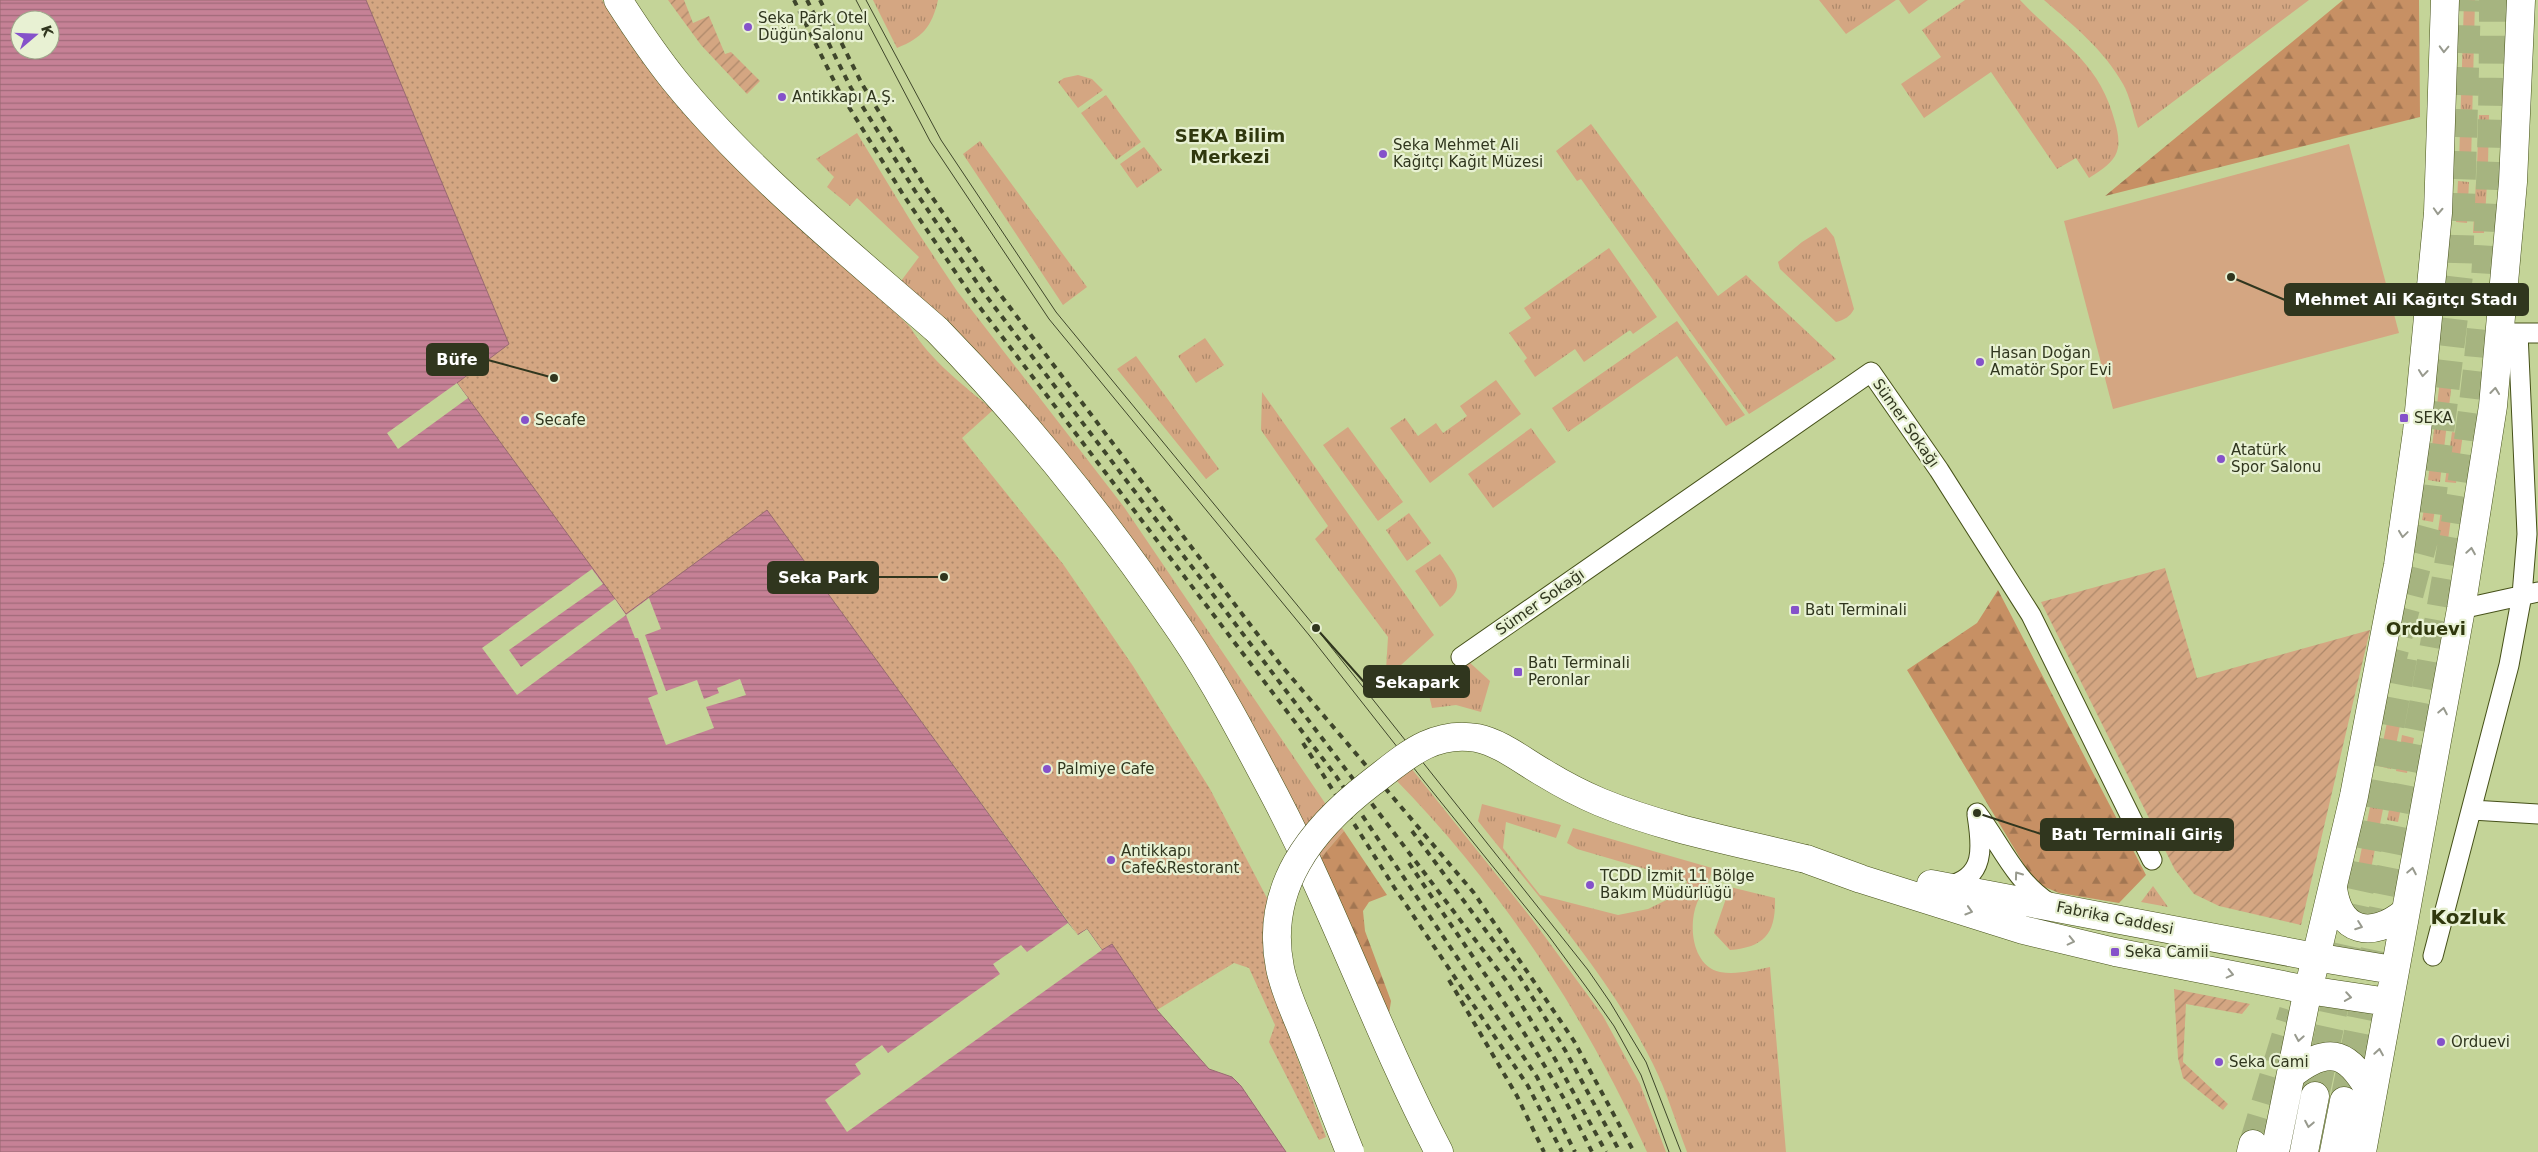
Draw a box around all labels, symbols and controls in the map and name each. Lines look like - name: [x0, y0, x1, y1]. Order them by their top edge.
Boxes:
- place label: Seka Park Otel Düğün Salonu: [758, 9, 867, 44]
- north arrow: [10, 10, 60, 60]
- marker: Seka Park Otel Düğün Salonu: [742, 21, 754, 33]
- text: K: [38, 23, 57, 40]
- one-way arrow: [2438, 45, 2449, 53]
- place label: Antikkapı A.Ş.: [792, 88, 896, 106]
- marker: Antikkapı A.Ş.: [776, 91, 788, 103]
- district label: SEKA Bilim Merkezi: [1175, 125, 1285, 167]
- place label: Seka Mehmet Ali Kağıtçı Kağıt Müzesi: [1393, 136, 1543, 171]
- marker: Seka Mehmet Ali Kağıtçı Kağıt Müzesi: [1377, 148, 1389, 160]
- one-way arrow: [2433, 207, 2444, 215]
- callout: Mehmet Ali Kağıtçı Stadı: [2285, 284, 2528, 315]
- text: Mehmet Ali Kağıtçı Stadı: [2294, 290, 2518, 309]
- callout: Büfe: [427, 344, 488, 375]
- place label: Hasan Doğan Amatör Spor Evi: [1990, 344, 2112, 379]
- text: Büfe: [436, 350, 478, 369]
- marker: Hasan Doğan Amatör Spor Evi: [1974, 356, 1986, 368]
- one-way arrow: [2417, 369, 2428, 377]
- street label: Sümer Sokağı: [1869, 375, 1943, 471]
- one-way arrow: [2489, 386, 2500, 394]
- place label: SEKA: [2414, 409, 2454, 427]
- place label: Secafe: [535, 411, 586, 429]
- marker: SEKA: [2398, 412, 2410, 424]
- marker: Secafe: [519, 414, 531, 426]
- place label: Atatürk Spor Salonu: [2231, 441, 2321, 476]
- marker: Atatürk Spor Salonu: [2215, 453, 2227, 465]
- one-way arrow: [2398, 530, 2408, 538]
- one-way arrow: [2465, 547, 2475, 556]
- callout: Seka Park: [768, 562, 878, 593]
- street label: Sümer Sokağı: [1492, 565, 1588, 639]
- text: Seka Park: [778, 568, 868, 587]
- place label: Batı Terminali: [1805, 601, 1907, 619]
- marker: Batı Terminali: [1789, 604, 1801, 616]
- district label: Orduevi: [2386, 618, 2466, 639]
- place label: Batı Terminali Peronlar: [1528, 654, 1630, 689]
- callout: Sekapark: [1364, 666, 1469, 697]
- marker: Batı Terminali Peronlar: [1512, 666, 1524, 678]
- text: Sekapark: [1375, 673, 1460, 692]
- one-way arrow: [2437, 707, 2447, 716]
- place label: Palmiye Cafe: [1057, 760, 1155, 778]
- marker: Palmiye Cafe: [1041, 763, 1053, 775]
- callout: Batı Terminali Giriş: [2041, 819, 2233, 850]
- text: Batı Terminali Giriş: [2051, 825, 2223, 844]
- place label: Antikkapı Cafe&Restorant: [1121, 842, 1240, 877]
- marker: Antikkapı Cafe&Restorant: [1105, 854, 1117, 866]
- place label: TCDD İzmit 11 Bölge Bakım Müdürlüğü: [1599, 866, 1755, 902]
- one-way arrow: [2407, 867, 2417, 875]
- one-way arrow: [2015, 871, 2024, 881]
- marker: TCDD İzmit 11 Bölge Bakım Müdürlüğü: [1584, 879, 1596, 891]
- street label: Fabrika Caddesi: [2055, 898, 2175, 938]
- district label: Kozluk: [2431, 905, 2506, 929]
- one-way arrow: [1964, 906, 1973, 916]
- one-way arrow: [2354, 920, 2363, 930]
- one-way arrow: [2066, 935, 2075, 946]
- place label: Seka Camii: [2125, 943, 2209, 961]
- marker: Seka Camii: [2109, 946, 2121, 958]
- one-way arrow: [2225, 969, 2234, 979]
- one-way arrow: [2344, 991, 2352, 1001]
- place label: Orduevi: [2451, 1033, 2510, 1051]
- one-way arrow: [2294, 1034, 2304, 1043]
- marker: Orduevi: [2435, 1036, 2447, 1048]
- one-way arrow: [2374, 1048, 2384, 1057]
- place label: Seka Cami: [2229, 1053, 2309, 1071]
- marker: Seka Cami: [2213, 1056, 2225, 1068]
- one-way arrow: [2305, 1119, 2315, 1128]

